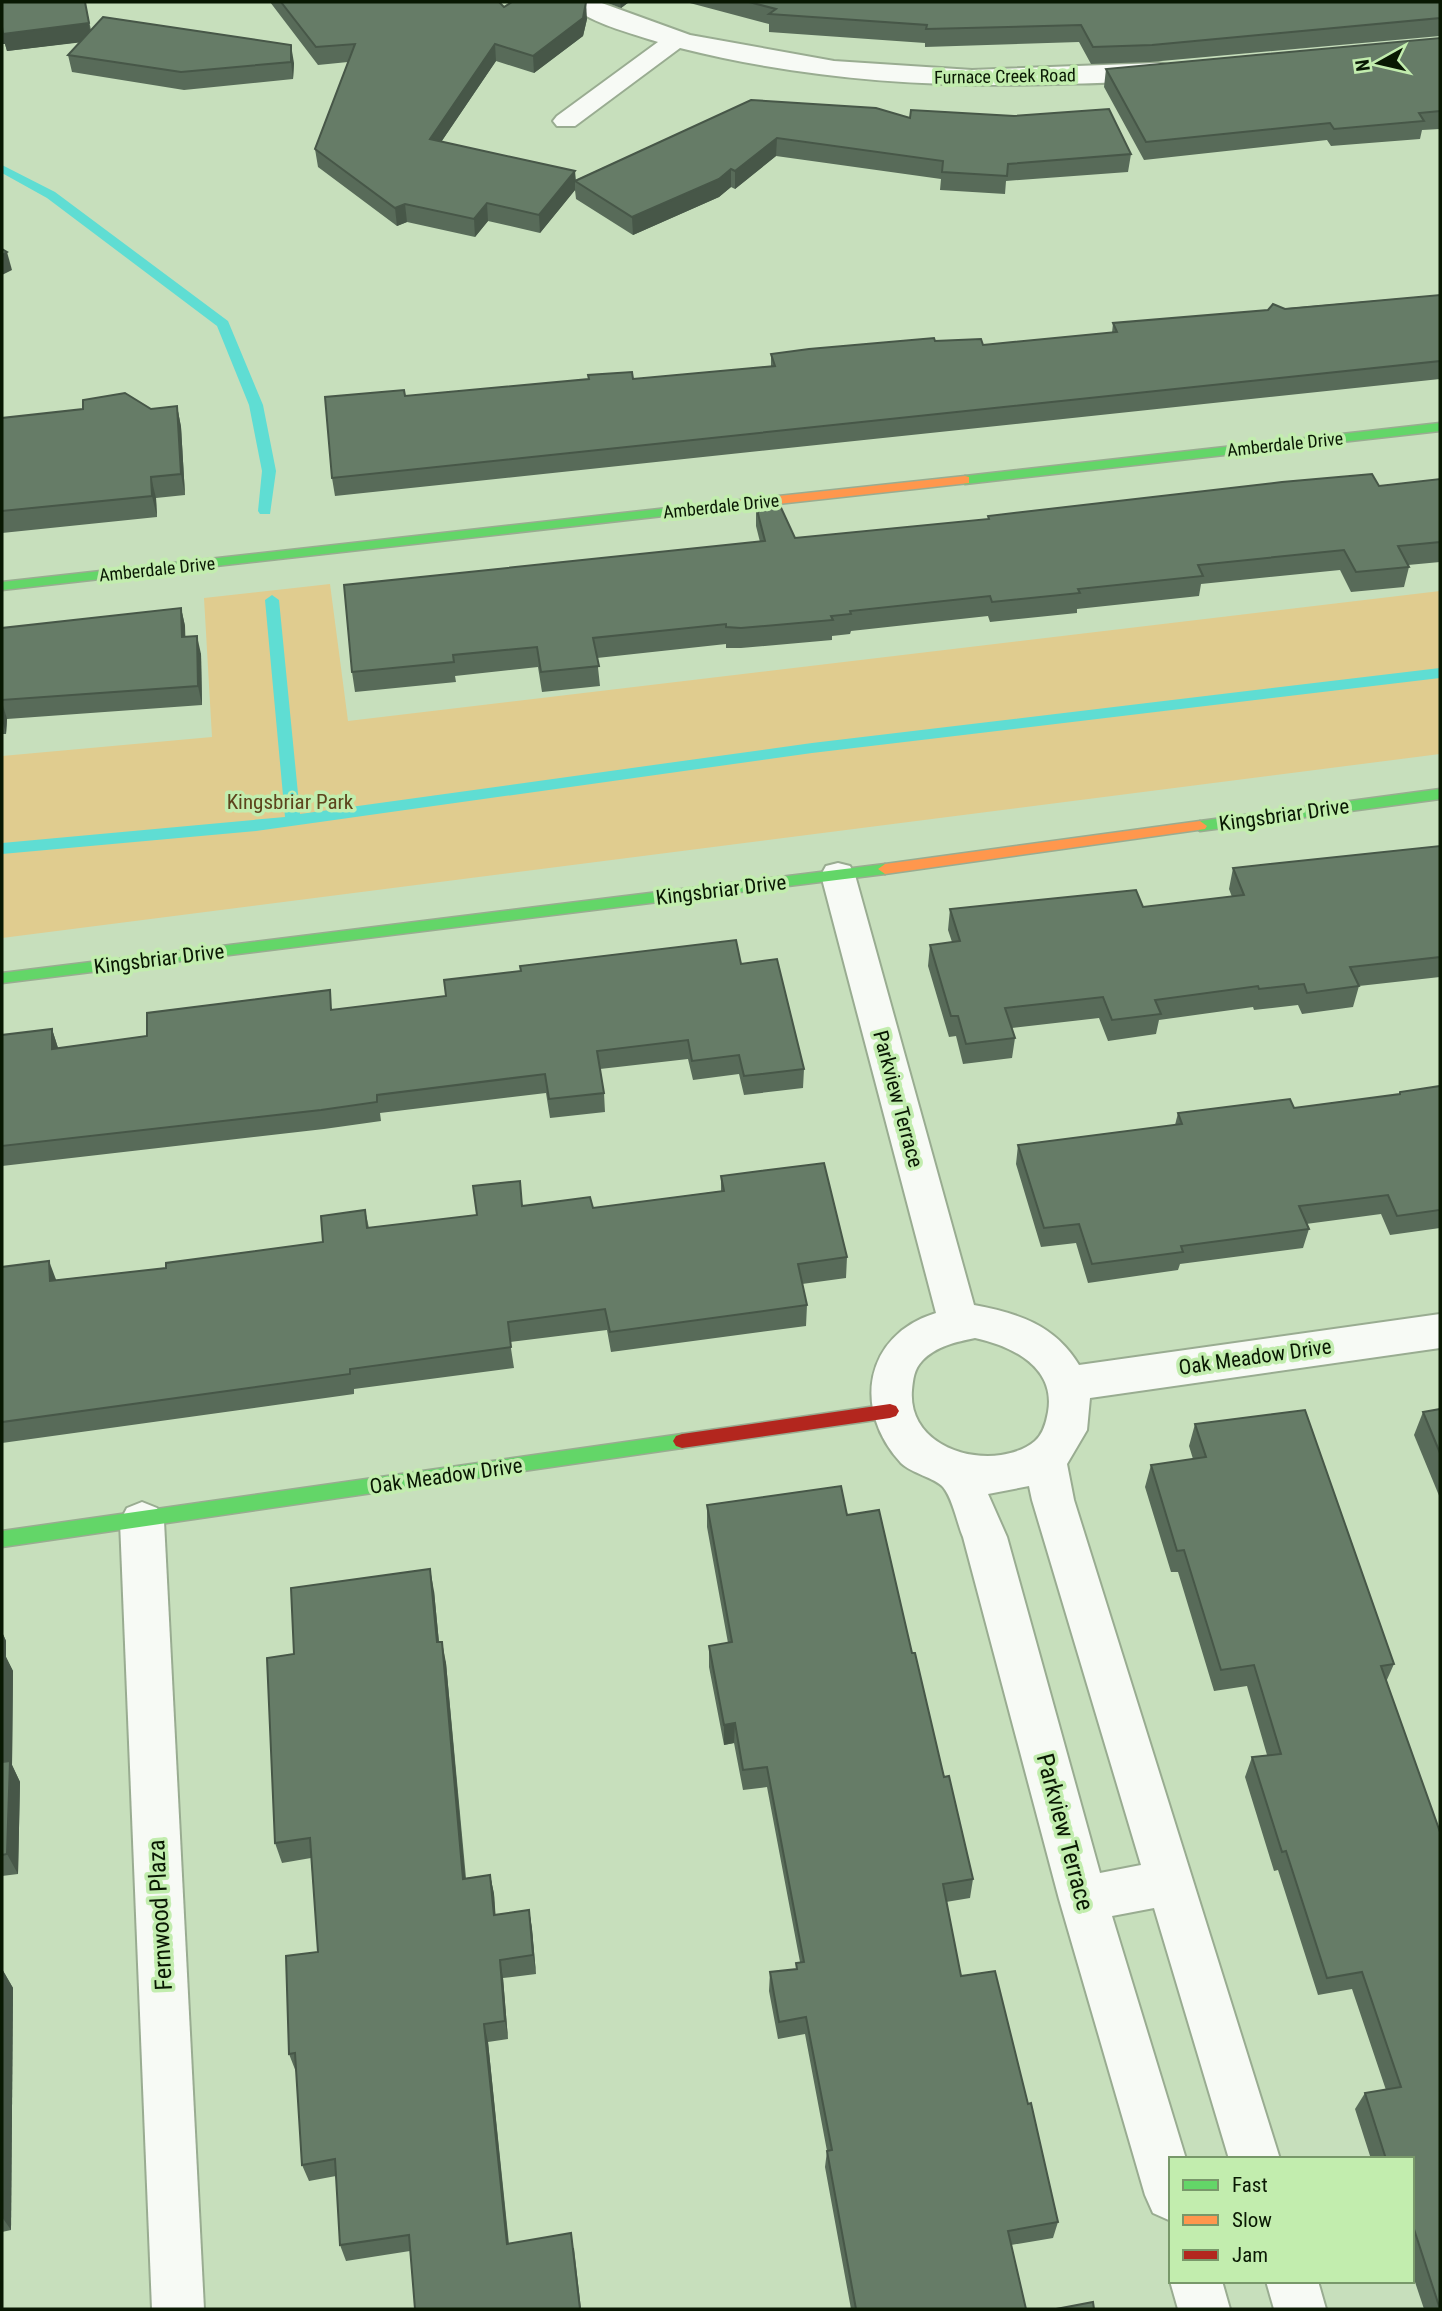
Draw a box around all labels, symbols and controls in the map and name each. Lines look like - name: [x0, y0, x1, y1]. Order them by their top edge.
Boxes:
- north arrow: [1344, 28, 1414, 98]
- text: N: [1350, 58, 1375, 73]
- street label: Furnace Creek Road: [934, 64, 1076, 88]
- street label: Amberdale Drive: [1226, 427, 1344, 461]
- street label: Amberdale Drive: [662, 489, 780, 523]
- street label: Amberdale Drive: [98, 552, 216, 586]
- park label: Kingsbriar Park: [227, 790, 354, 814]
- street label: Kingsbriar Drive: [1217, 794, 1351, 836]
- street label: Kingsbriar Drive: [654, 870, 788, 910]
- street label: Kingsbriar Drive: [92, 939, 226, 979]
- street label: Parkview Terrace: [868, 1028, 928, 1170]
- street label: Oak Meadow Drive: [1177, 1334, 1333, 1380]
- street label: Oak Meadow Drive: [368, 1453, 524, 1499]
- street label: Parkview Terrace: [1031, 1751, 1099, 1913]
- street label: Fernwood Plaza: [142, 1839, 178, 1991]
- legend: [1169, 2157, 1414, 2283]
- text: Fast: [1232, 2173, 1268, 2197]
- text: Slow: [1232, 2208, 1272, 2232]
- text: Jam: [1232, 2243, 1268, 2267]

